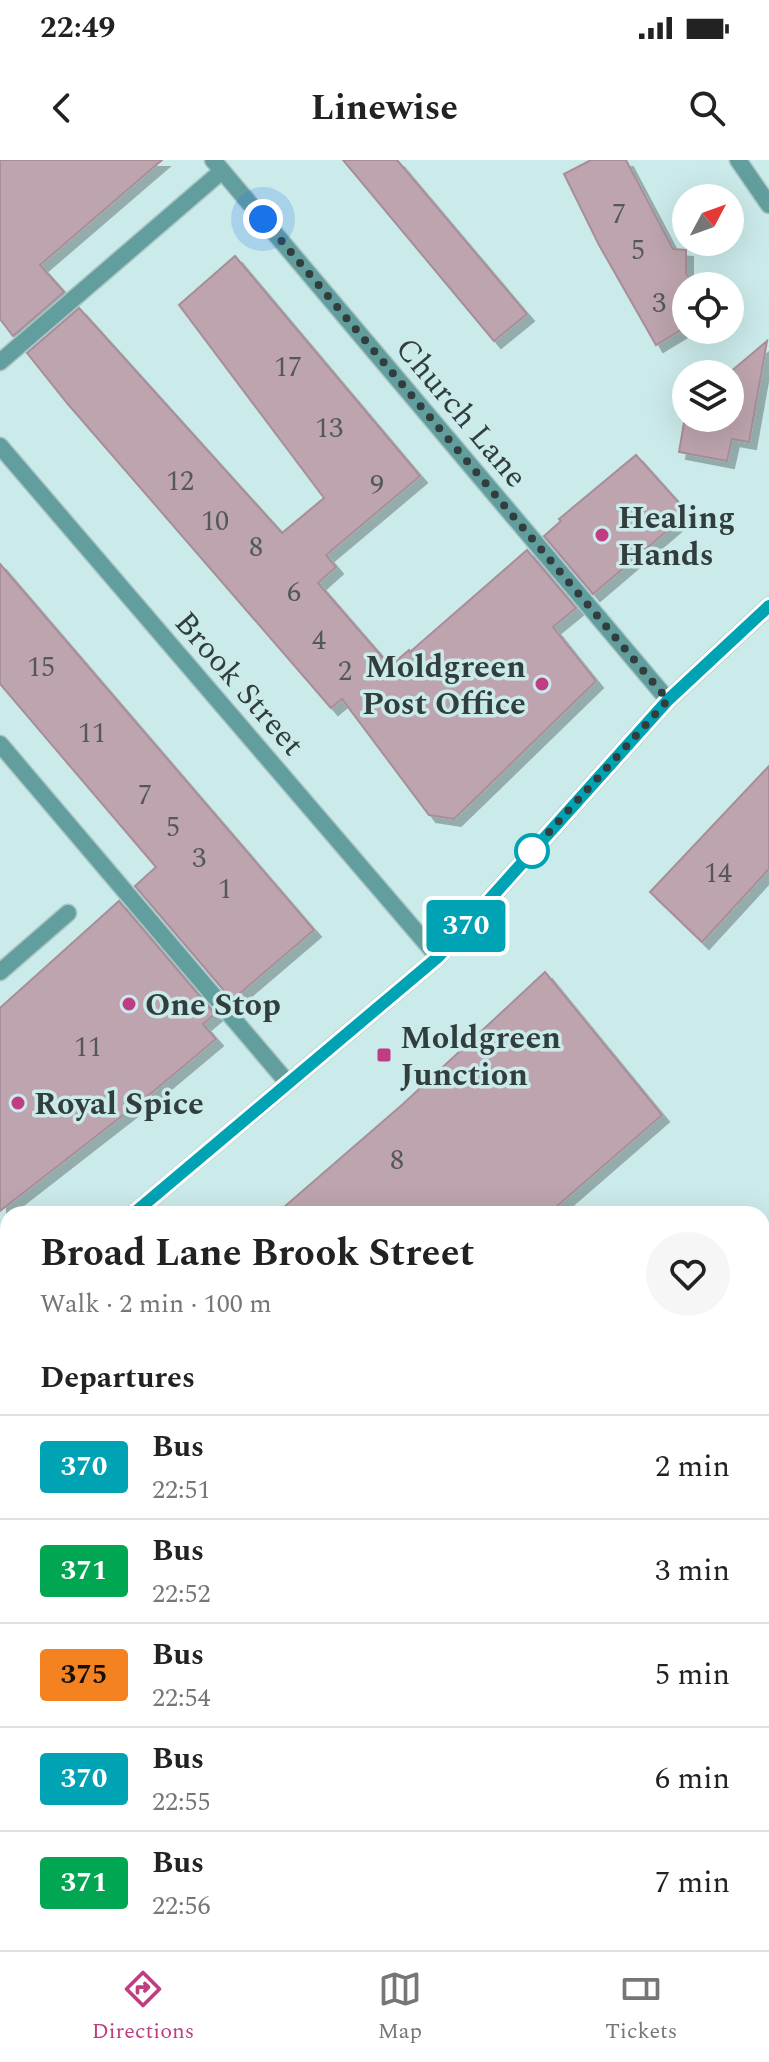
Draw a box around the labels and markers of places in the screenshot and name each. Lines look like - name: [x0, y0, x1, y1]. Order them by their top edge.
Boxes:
- place label: Healing Hands: [618, 494, 735, 580]
- marker: Healing Hands: [593, 526, 611, 544]
- place label: Moldgreen Post Office: [362, 643, 526, 729]
- marker: Moldgreen Post Office: [533, 675, 551, 693]
- unlabelled marker: [515, 834, 549, 868]
- place label: One Stop: [145, 981, 281, 1030]
- marker: One Stop: [120, 995, 138, 1013]
- place label: Moldgreen Junction: [400, 1014, 561, 1100]
- marker: Moldgreen Junction: [375, 1046, 393, 1064]
- place label: Royal Spice: [34, 1080, 204, 1129]
- marker: Royal Spice: [9, 1094, 27, 1112]

